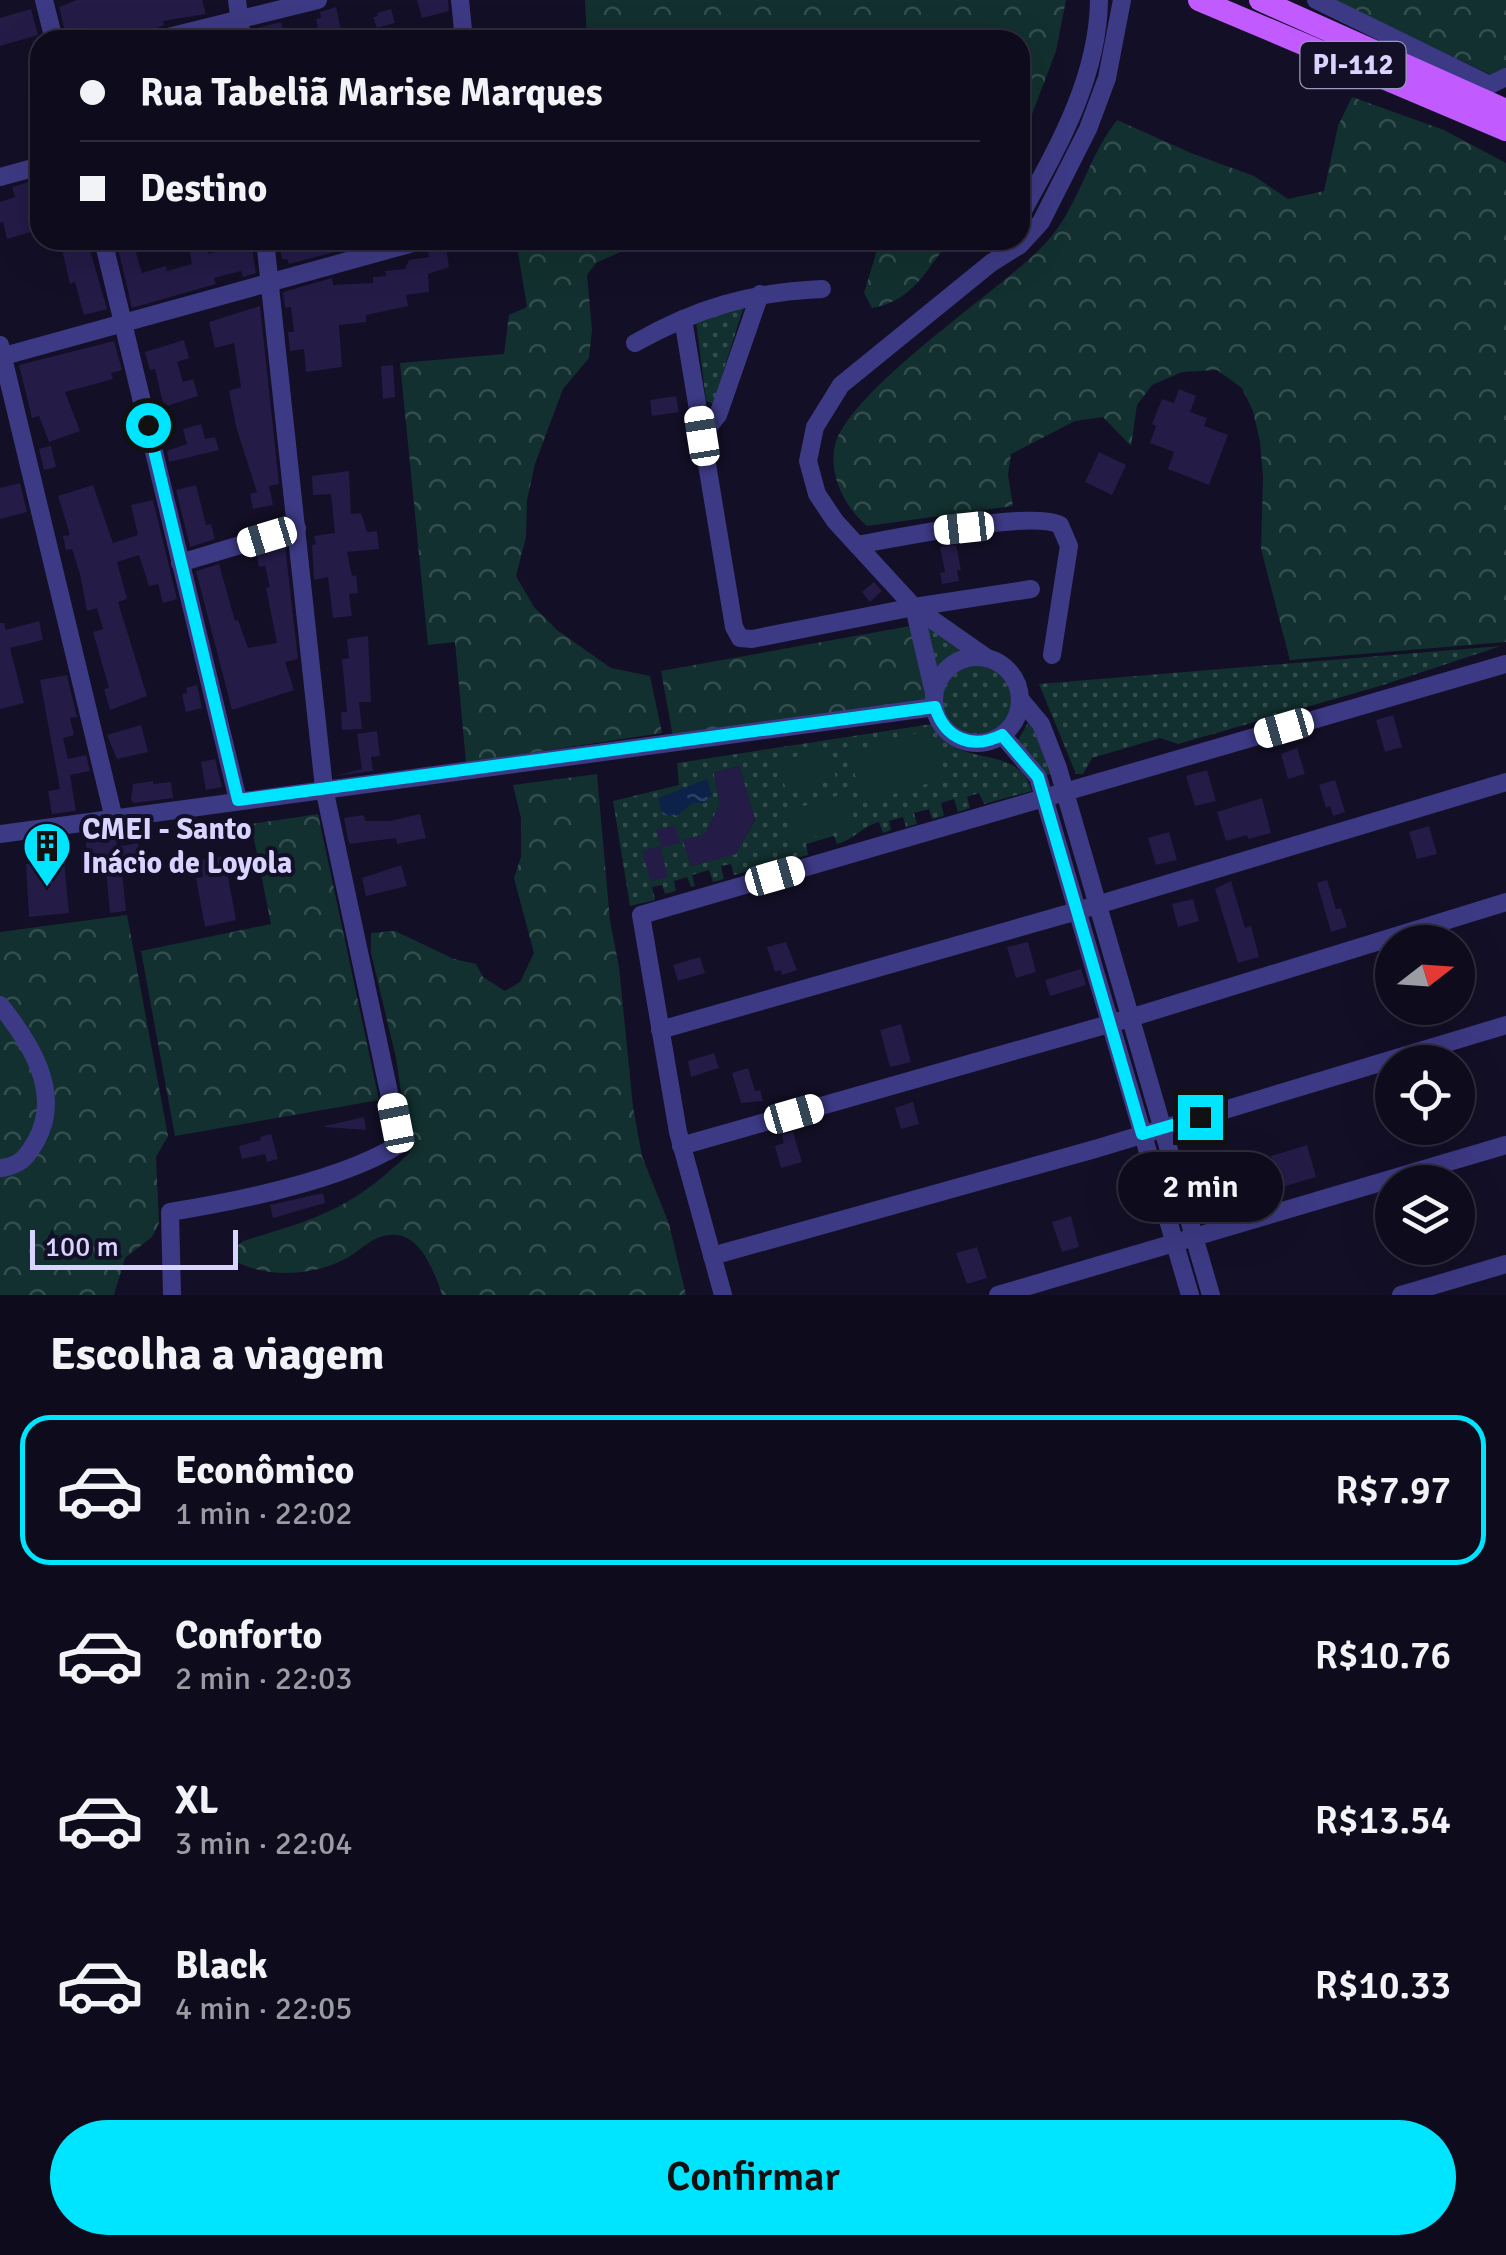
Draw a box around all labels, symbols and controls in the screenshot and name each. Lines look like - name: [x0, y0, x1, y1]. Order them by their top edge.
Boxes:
- road number: PI-112: [1300, 42, 1406, 88]
- text: Rua Tabeliã Marise Marques: [140, 69, 602, 116]
- text: Destino: [140, 165, 267, 212]
- route start: [126, 403, 171, 448]
- car: [682, 404, 722, 468]
- car: [933, 510, 995, 546]
- car: [234, 514, 300, 560]
- car: [1251, 705, 1317, 751]
- place label: CMEI - Santo Inácio de Loyola: [82, 811, 292, 882]
- building icon: CMEI - Santo Inácio de Loyola: [21, 820, 73, 888]
- car: [742, 853, 808, 899]
- north arrow: [1375, 925, 1475, 1025]
- map controls: [1375, 925, 1475, 1265]
- button: locate: [1375, 1045, 1475, 1145]
- car: [376, 1091, 416, 1155]
- car: [761, 1091, 827, 1137]
- route end: [1178, 1095, 1223, 1140]
- callout: 2 min: [1118, 1152, 1282, 1222]
- button: layers: [1375, 1165, 1475, 1265]
- text: 2 min: [1162, 1167, 1239, 1206]
- scale bar: [30, 1225, 238, 1270]
- text: 100 m: [45, 1230, 119, 1264]
- text: Escolha a viagem: [50, 1327, 384, 1382]
- icon: car: [55, 1445, 145, 1535]
- text: Econômico: [175, 1447, 354, 1494]
- text: R$7.97: [1335, 1467, 1451, 1514]
- text: 1 min · 22:02: [175, 1494, 353, 1533]
- icon: car: [55, 1610, 145, 1700]
- text: Conforto: [175, 1612, 322, 1659]
- text: R$10.76: [1315, 1632, 1451, 1679]
- text: 2 min · 22:03: [175, 1659, 353, 1698]
- icon: car: [55, 1775, 145, 1865]
- text: XL: [175, 1777, 218, 1824]
- text: R$13.54: [1315, 1797, 1451, 1844]
- text: 3 min · 22:04: [175, 1824, 353, 1863]
- icon: car: [55, 1940, 145, 2030]
- text: Black: [175, 1942, 268, 1989]
- text: R$10.33: [1315, 1962, 1451, 2009]
- text: 4 min · 22:05: [175, 1989, 353, 2028]
- button: Confirmar: [50, 2120, 1456, 2235]

